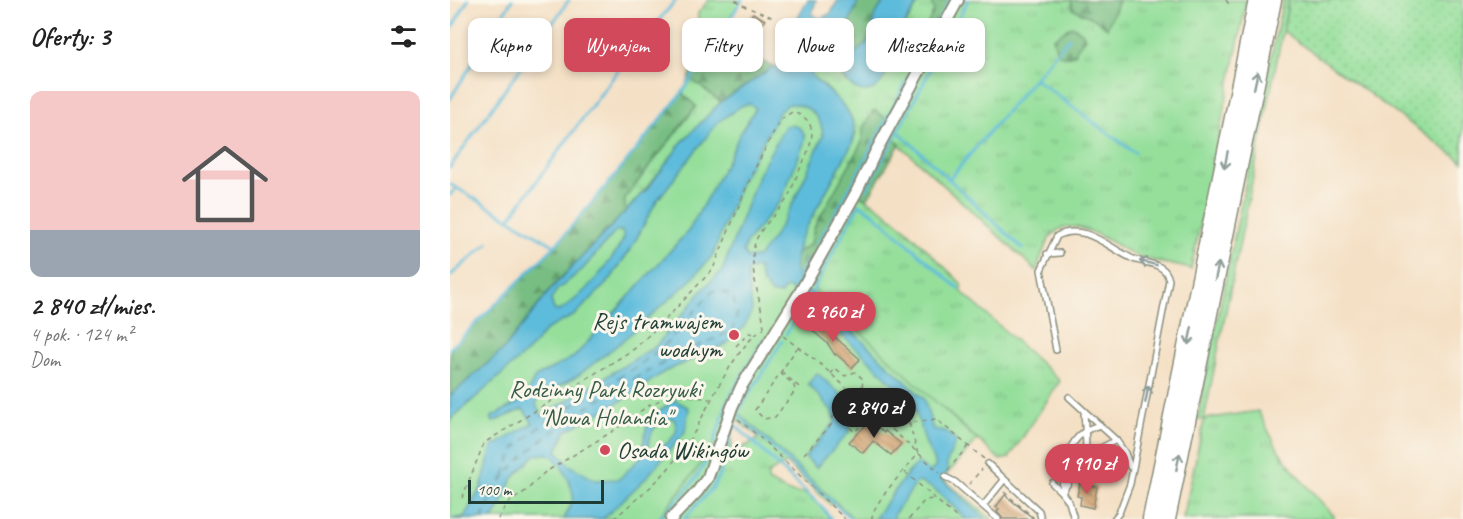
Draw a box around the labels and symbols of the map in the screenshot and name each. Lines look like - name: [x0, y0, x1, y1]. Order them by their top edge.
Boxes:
- one-way arrow: [1251, 70, 1262, 90]
- one-way arrow: [1219, 151, 1231, 170]
- one-way arrow: [1139, 257, 1158, 268]
- one-way arrow: [1212, 261, 1223, 281]
- pin: 2 960 zł: [771, 292, 895, 343]
- place label: Rejs tramwajem wodnym: [592, 306, 723, 364]
- one-way arrow: [1184, 325, 1195, 345]
- marker: Rejs tramwajem wodnym: [727, 328, 741, 342]
- park label: Rodzinny Park Rozrywki "Nowa Holandia": [509, 374, 703, 432]
- one-way arrow: [1142, 385, 1153, 404]
- pin: 2 840 zł: [812, 388, 936, 439]
- place label: Osada Wikingów: [617, 435, 749, 465]
- marker: Osada Wikingów: [598, 443, 612, 457]
- pin: 1 910 zł: [1025, 444, 1149, 495]
- one-way arrow: [1173, 452, 1184, 472]
- scale bar: [468, 477, 604, 504]

